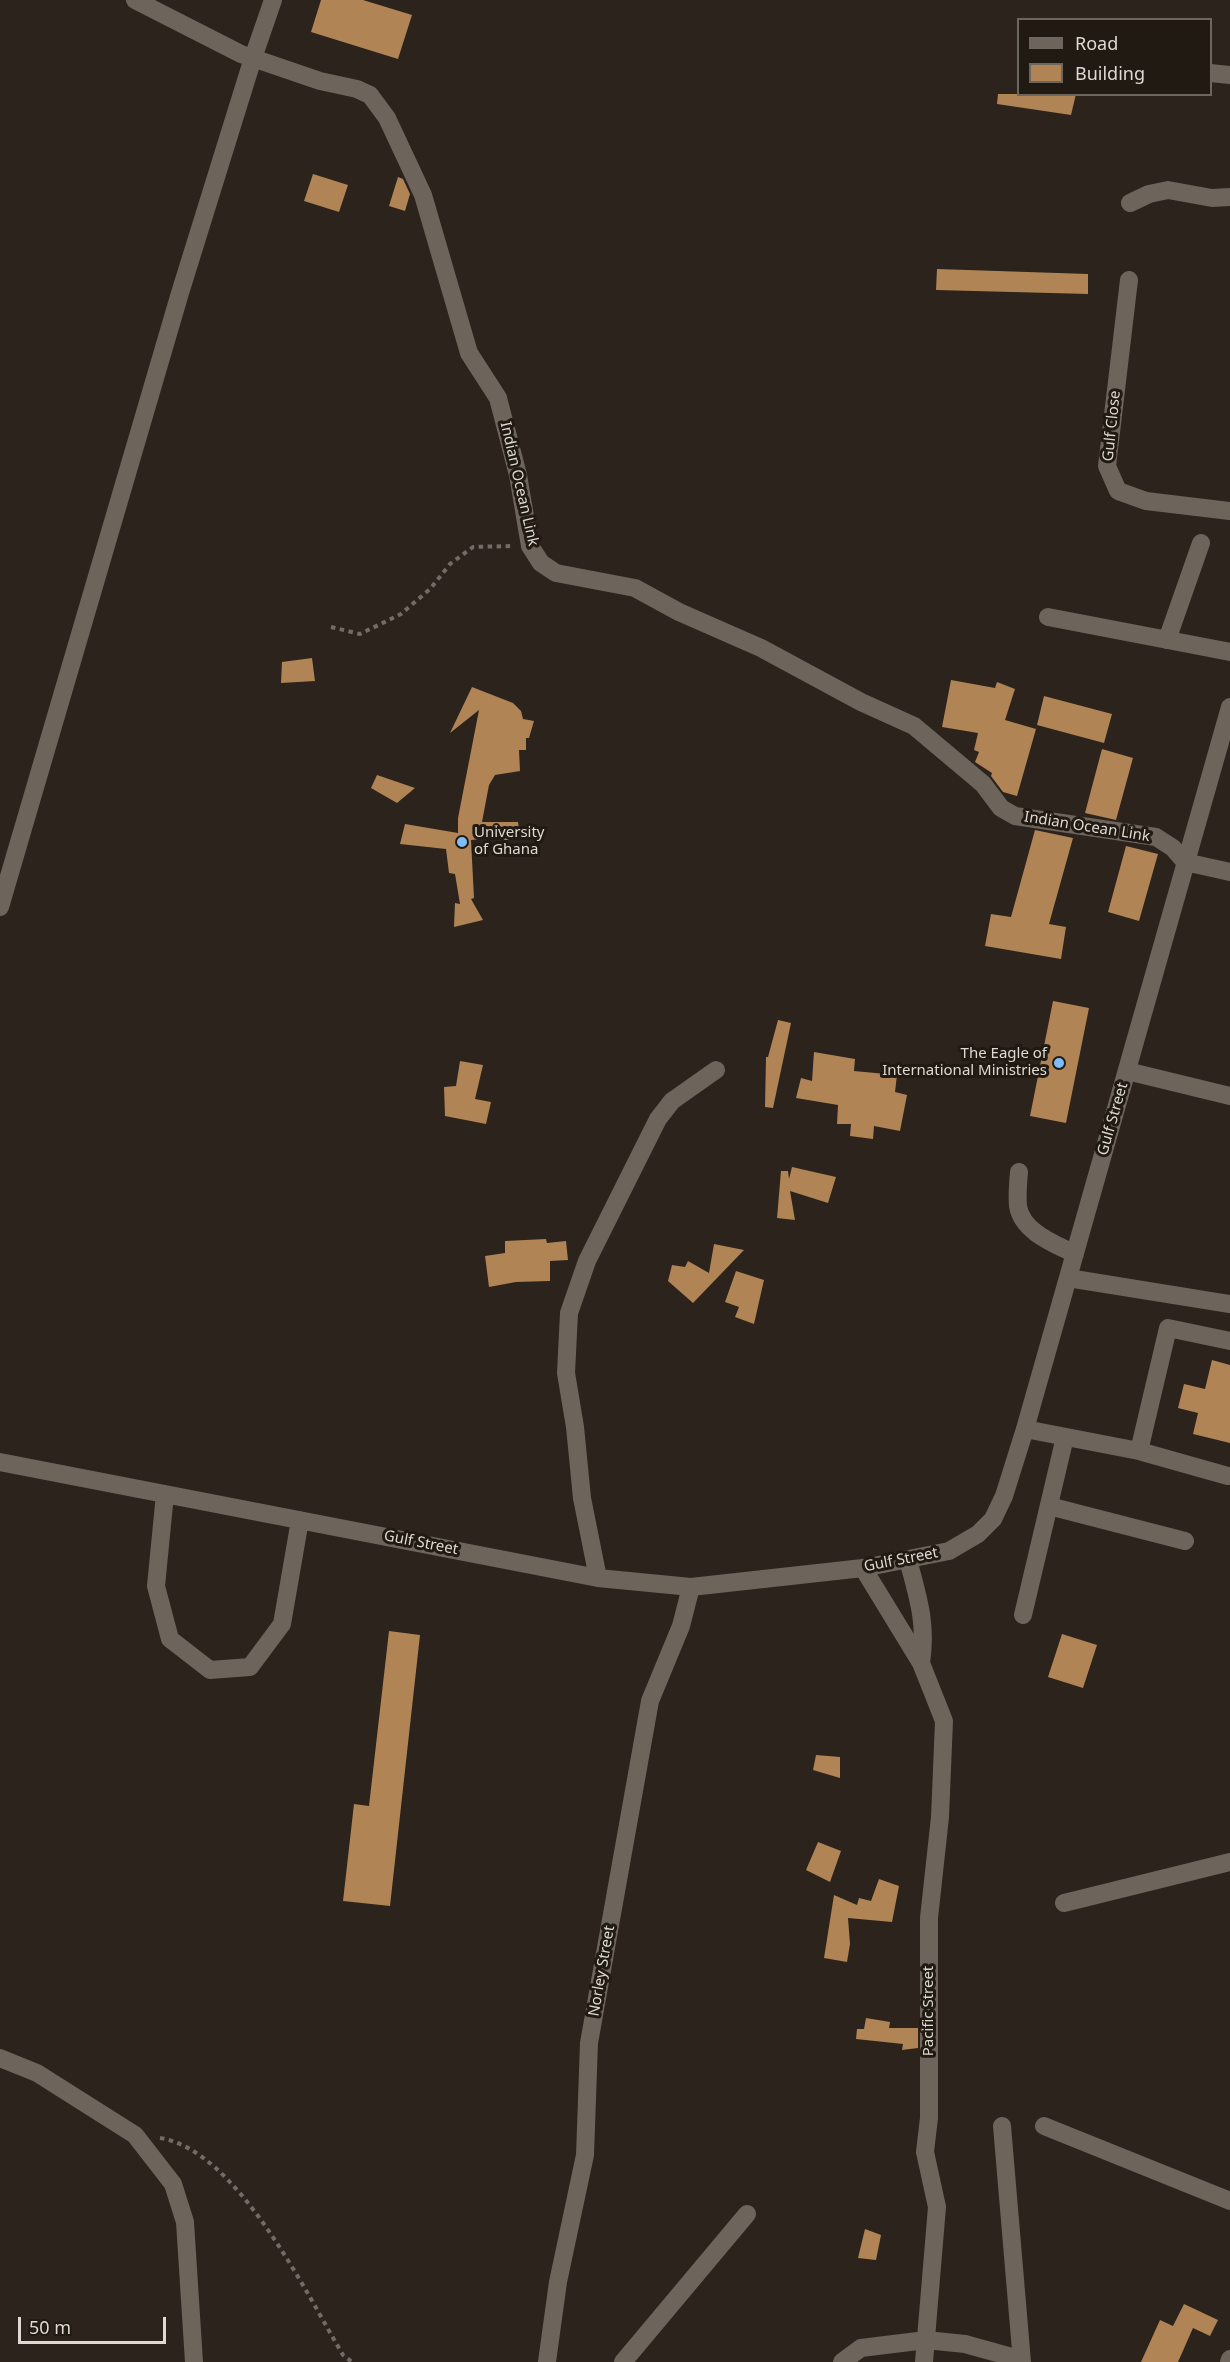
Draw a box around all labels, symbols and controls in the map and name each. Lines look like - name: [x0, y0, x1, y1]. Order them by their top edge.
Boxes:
- legend: [1017, 18, 1212, 96]
- text: Road: [1075, 31, 1118, 55]
- text: Building: [1075, 61, 1145, 85]
- street label: Gulf Close: [1099, 390, 1125, 462]
- street label: Indian Ocean Link: [496, 420, 542, 548]
- street label: Indian Ocean Link: [1023, 808, 1151, 846]
- place label: University of Ghana: [474, 824, 544, 859]
- marker: University of Ghana: [455, 835, 469, 849]
- place label: The Eagle of International Ministries: [882, 1045, 1047, 1080]
- marker: The Eagle of International Ministries: [1052, 1056, 1066, 1070]
- street label: Gulf Street: [1094, 1080, 1132, 1158]
- street label: Gulf Street: [382, 1527, 460, 1559]
- street label: Gulf Street: [862, 1544, 940, 1576]
- street label: Norley Street: [585, 1924, 619, 2018]
- street label: Pacific Street: [920, 1966, 938, 2056]
- scale bar: [21, 2305, 170, 2343]
- text: 50 m: [29, 2315, 71, 2339]

